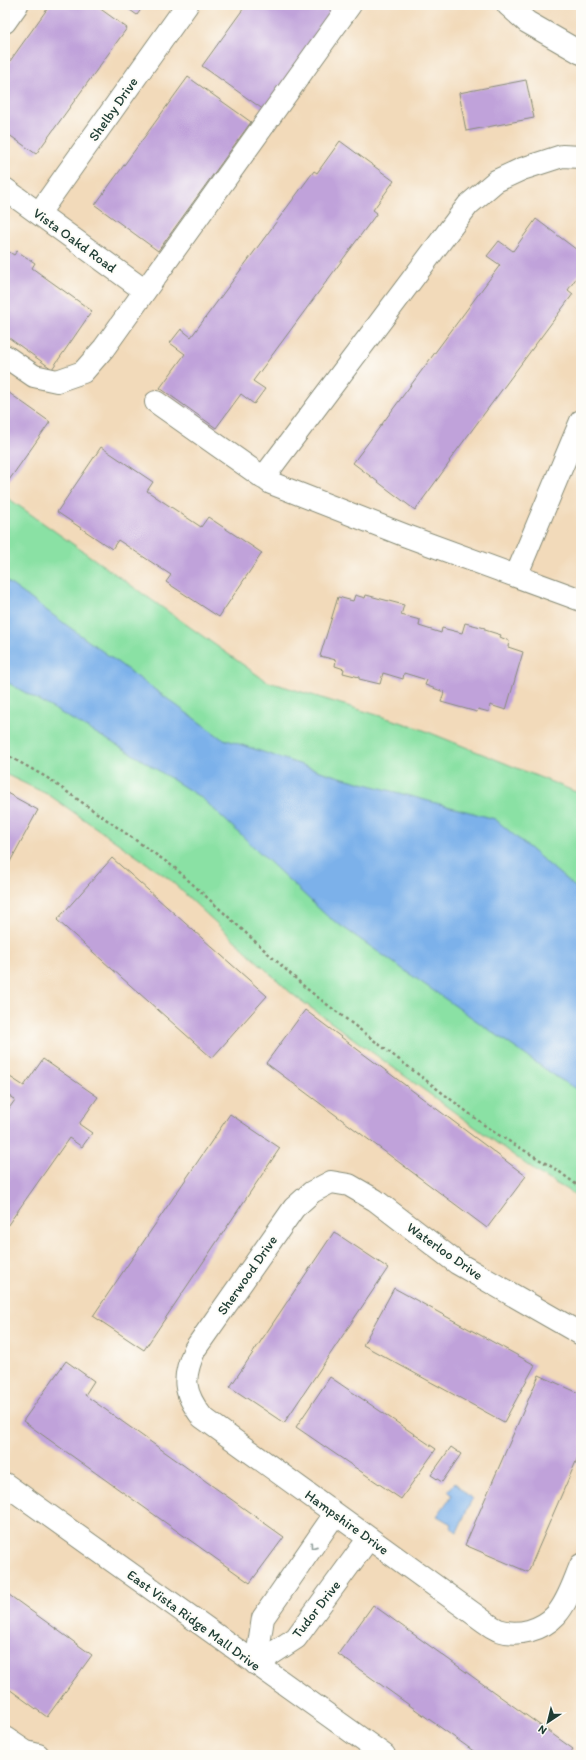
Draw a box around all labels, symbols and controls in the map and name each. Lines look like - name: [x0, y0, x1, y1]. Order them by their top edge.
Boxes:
- street label: Shelby Drive: [85, 74, 142, 145]
- street label: Vista Oakd Road: [30, 204, 120, 277]
- street label: Waterloo Drive: [403, 1219, 486, 1284]
- street label: Sherwood Drive: [214, 1232, 281, 1318]
- street label: Hampshire Drive: [301, 1486, 392, 1559]
- one-way arrow: [310, 1542, 318, 1549]
- street label: East Vista Ridge Mall Drive: [124, 1566, 264, 1675]
- street label: Tudor Drive: [288, 1577, 345, 1642]
- north arrow: [528, 1702, 568, 1742]
- text: N: [536, 1722, 549, 1737]

